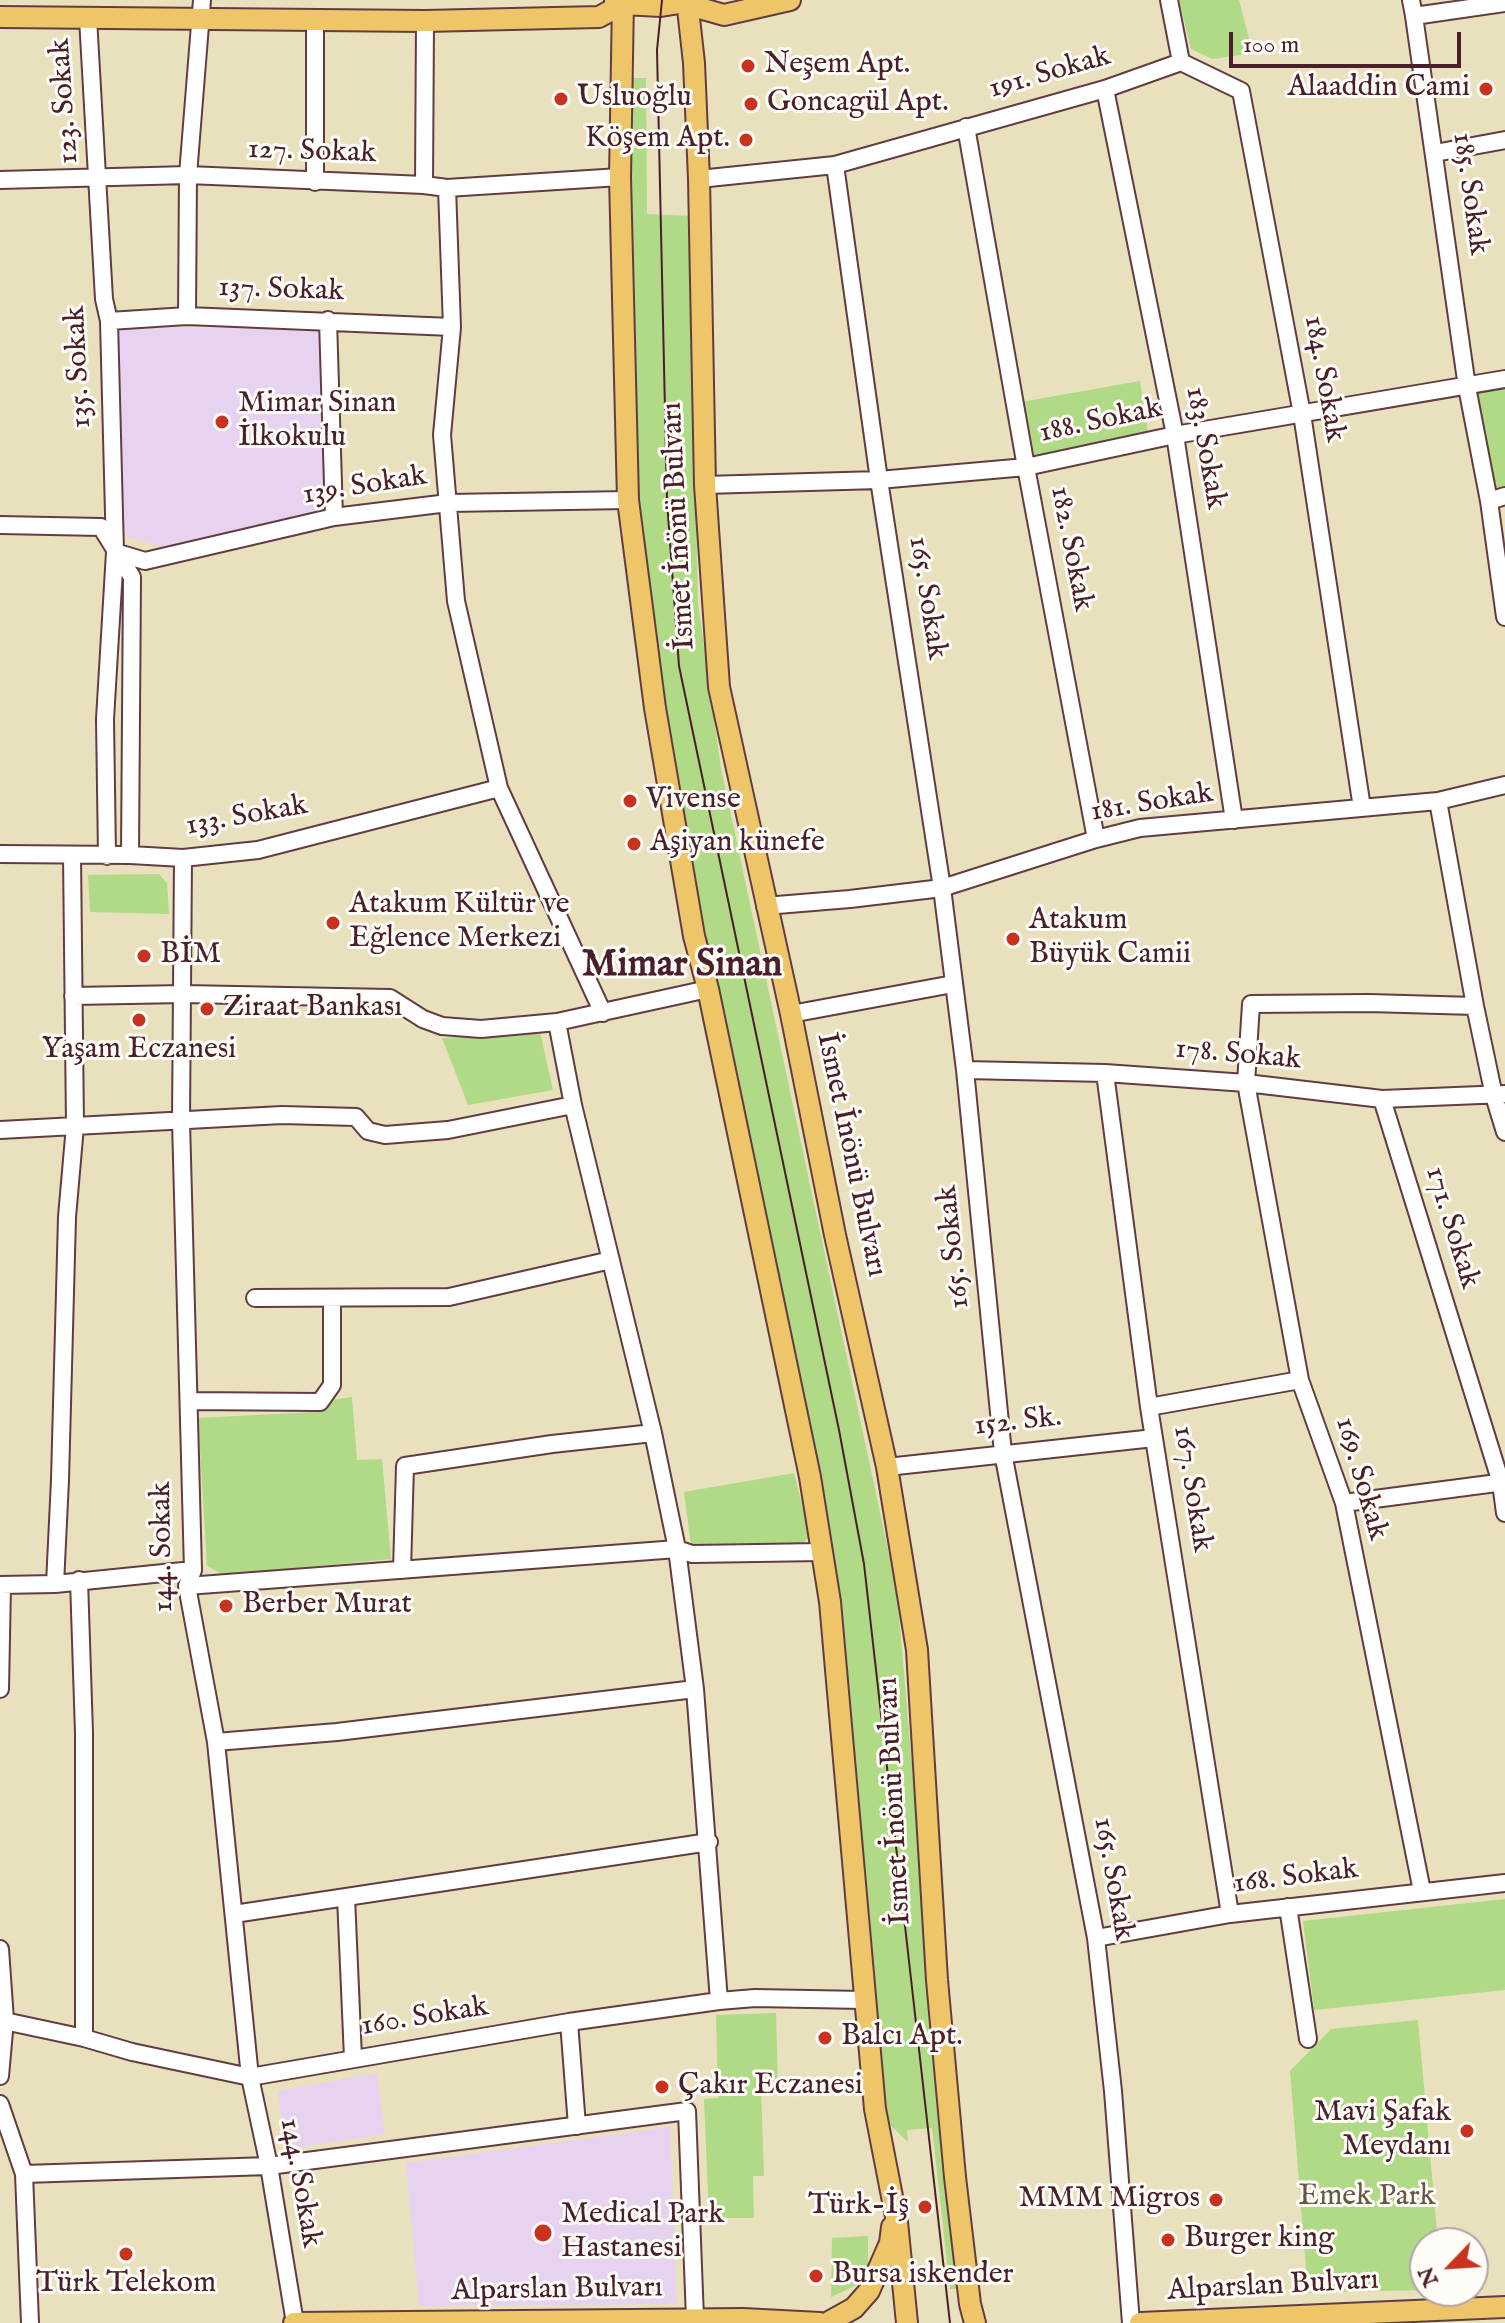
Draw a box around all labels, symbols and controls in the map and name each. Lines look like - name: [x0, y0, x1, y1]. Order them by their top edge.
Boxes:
- scale bar: [1233, 16, 1465, 66]
- text: 100 m: [1243, 30, 1299, 61]
- street label: 123. Sokak: [44, 37, 88, 165]
- street label: 191. Sokak: [985, 39, 1115, 109]
- place label: Neşem Apt.: [764, 48, 910, 84]
- marker: Neşem Apt.: [739, 57, 757, 75]
- place label: Alaaddin Cami: [1287, 71, 1470, 107]
- marker: Alaaddin Cami: [1477, 80, 1495, 98]
- place label: Usluoğlu: [577, 81, 692, 117]
- place label: Goncagül Apt.: [767, 86, 949, 122]
- marker: Usluoğlu: [552, 90, 570, 108]
- marker: Goncagül Apt.: [742, 95, 760, 113]
- place label: Köşem Apt.: [585, 122, 730, 158]
- street label: 185. Sokak: [1443, 130, 1495, 258]
- marker: Köşem Apt.: [737, 131, 755, 149]
- street label: 127. Sokak: [247, 133, 377, 173]
- street label: 137. Sokak: [217, 271, 345, 311]
- street label: 135. Sokak: [59, 305, 101, 429]
- street label: 184. Sokak: [1294, 313, 1352, 445]
- street label: 183. Sokak: [1176, 384, 1232, 512]
- place label: Mimar Sinan İlkokulu: [238, 387, 396, 458]
- street label: 188. Sokak: [1037, 391, 1165, 453]
- street label: İsmet İnönü Bulvarı: [656, 401, 704, 651]
- marker: Mimar Sinan İlkokulu: [213, 413, 231, 431]
- street label: 139. Sokak: [300, 459, 430, 515]
- street label: 182. Sokak: [1040, 483, 1100, 615]
- street label: 165. Sokak: [899, 534, 953, 662]
- street label: 181. Sokak: [1088, 777, 1216, 831]
- place label: Vivense: [646, 783, 741, 819]
- street label: 133. Sokak: [183, 789, 311, 845]
- marker: Vivense: [621, 792, 639, 810]
- place label: Aşiyan künefe: [650, 826, 825, 862]
- marker: Aşiyan künefe: [625, 835, 643, 853]
- place label: Atakum Kültür ve Eğlence Merkezi: [349, 888, 570, 958]
- place label: Atakum Büyük Camii: [1029, 904, 1191, 974]
- marker: Atakum Kültür ve Eğlence Merkezi: [324, 914, 342, 932]
- marker: Atakum Büyük Camii: [1004, 930, 1022, 948]
- place label: BİM: [160, 938, 221, 974]
- district label: Mimar Sinan: [582, 944, 782, 990]
- marker: BİM: [135, 947, 153, 965]
- place label: Ziraat Bankası: [223, 991, 402, 1027]
- marker: Ziraat Bankası: [198, 1000, 216, 1018]
- marker: Yaşam Eczanesi: [130, 1011, 148, 1029]
- street label: İsmet İnönü Bulvarı: [807, 1030, 893, 1280]
- place label: Yaşam Eczanesi: [42, 1033, 236, 1069]
- street label: 178. Sokak: [1173, 1033, 1303, 1079]
- street label: 171. Sokak: [1415, 1163, 1487, 1293]
- street label: 165. Sokak: [931, 1183, 979, 1311]
- street label: 152. Sk.: [973, 1401, 1063, 1445]
- street label: 169. Sokak: [1325, 1413, 1395, 1545]
- street label: 167. Sokak: [1163, 1423, 1219, 1555]
- street label: 144. Sokak: [145, 1481, 183, 1613]
- place label: Berber Murat: [242, 1588, 412, 1624]
- marker: Berber Murat: [217, 1597, 235, 1615]
- street label: İsmet İnönü Bulvarı: [872, 1676, 920, 1926]
- street label: 165. Sokak: [1083, 1815, 1141, 1943]
- street label: 168. Sokak: [1232, 1853, 1360, 1903]
- street label: 160. Sokak: [359, 1990, 491, 2046]
- place label: Balcı Apt.: [841, 2020, 963, 2056]
- marker: Balcı Apt.: [816, 2029, 834, 2047]
- place label: Çakır Eczanesi: [678, 2069, 863, 2105]
- marker: Çakır Eczanesi: [653, 2078, 671, 2096]
- place label: Mavi Şafak Meydanı: [1314, 2096, 1451, 2166]
- street label: 144. Sokak: [270, 2115, 328, 2251]
- marker: Mavi Şafak Meydanı: [1458, 2122, 1476, 2140]
- park label: Emek Park: [1298, 2180, 1436, 2216]
- place label: MMM Migros: [1019, 2182, 1200, 2218]
- place label: Türk-İş: [808, 2189, 909, 2225]
- marker: MMM Migros: [1207, 2191, 1225, 2209]
- place label: Medical Park Hastanesi: [561, 2198, 724, 2268]
- marker: Türk-İş: [916, 2198, 934, 2216]
- marker: Medical Park Hastanesi: [532, 2222, 554, 2244]
- place label: Burger king: [1184, 2222, 1334, 2258]
- north arrow: [1409, 2227, 1489, 2307]
- marker: Burger king: [1159, 2231, 1177, 2249]
- marker: Türk Telekom: [117, 2245, 135, 2263]
- place label: Bursa iskender: [832, 2258, 1013, 2294]
- text: N: [1412, 2262, 1446, 2291]
- street label: Alparslan Bulvarı: [1166, 2263, 1380, 2311]
- place label: Türk Telekom: [36, 2267, 216, 2303]
- marker: Bursa iskender: [807, 2267, 825, 2285]
- street label: Alparslan Bulvarı: [451, 2271, 663, 2311]

